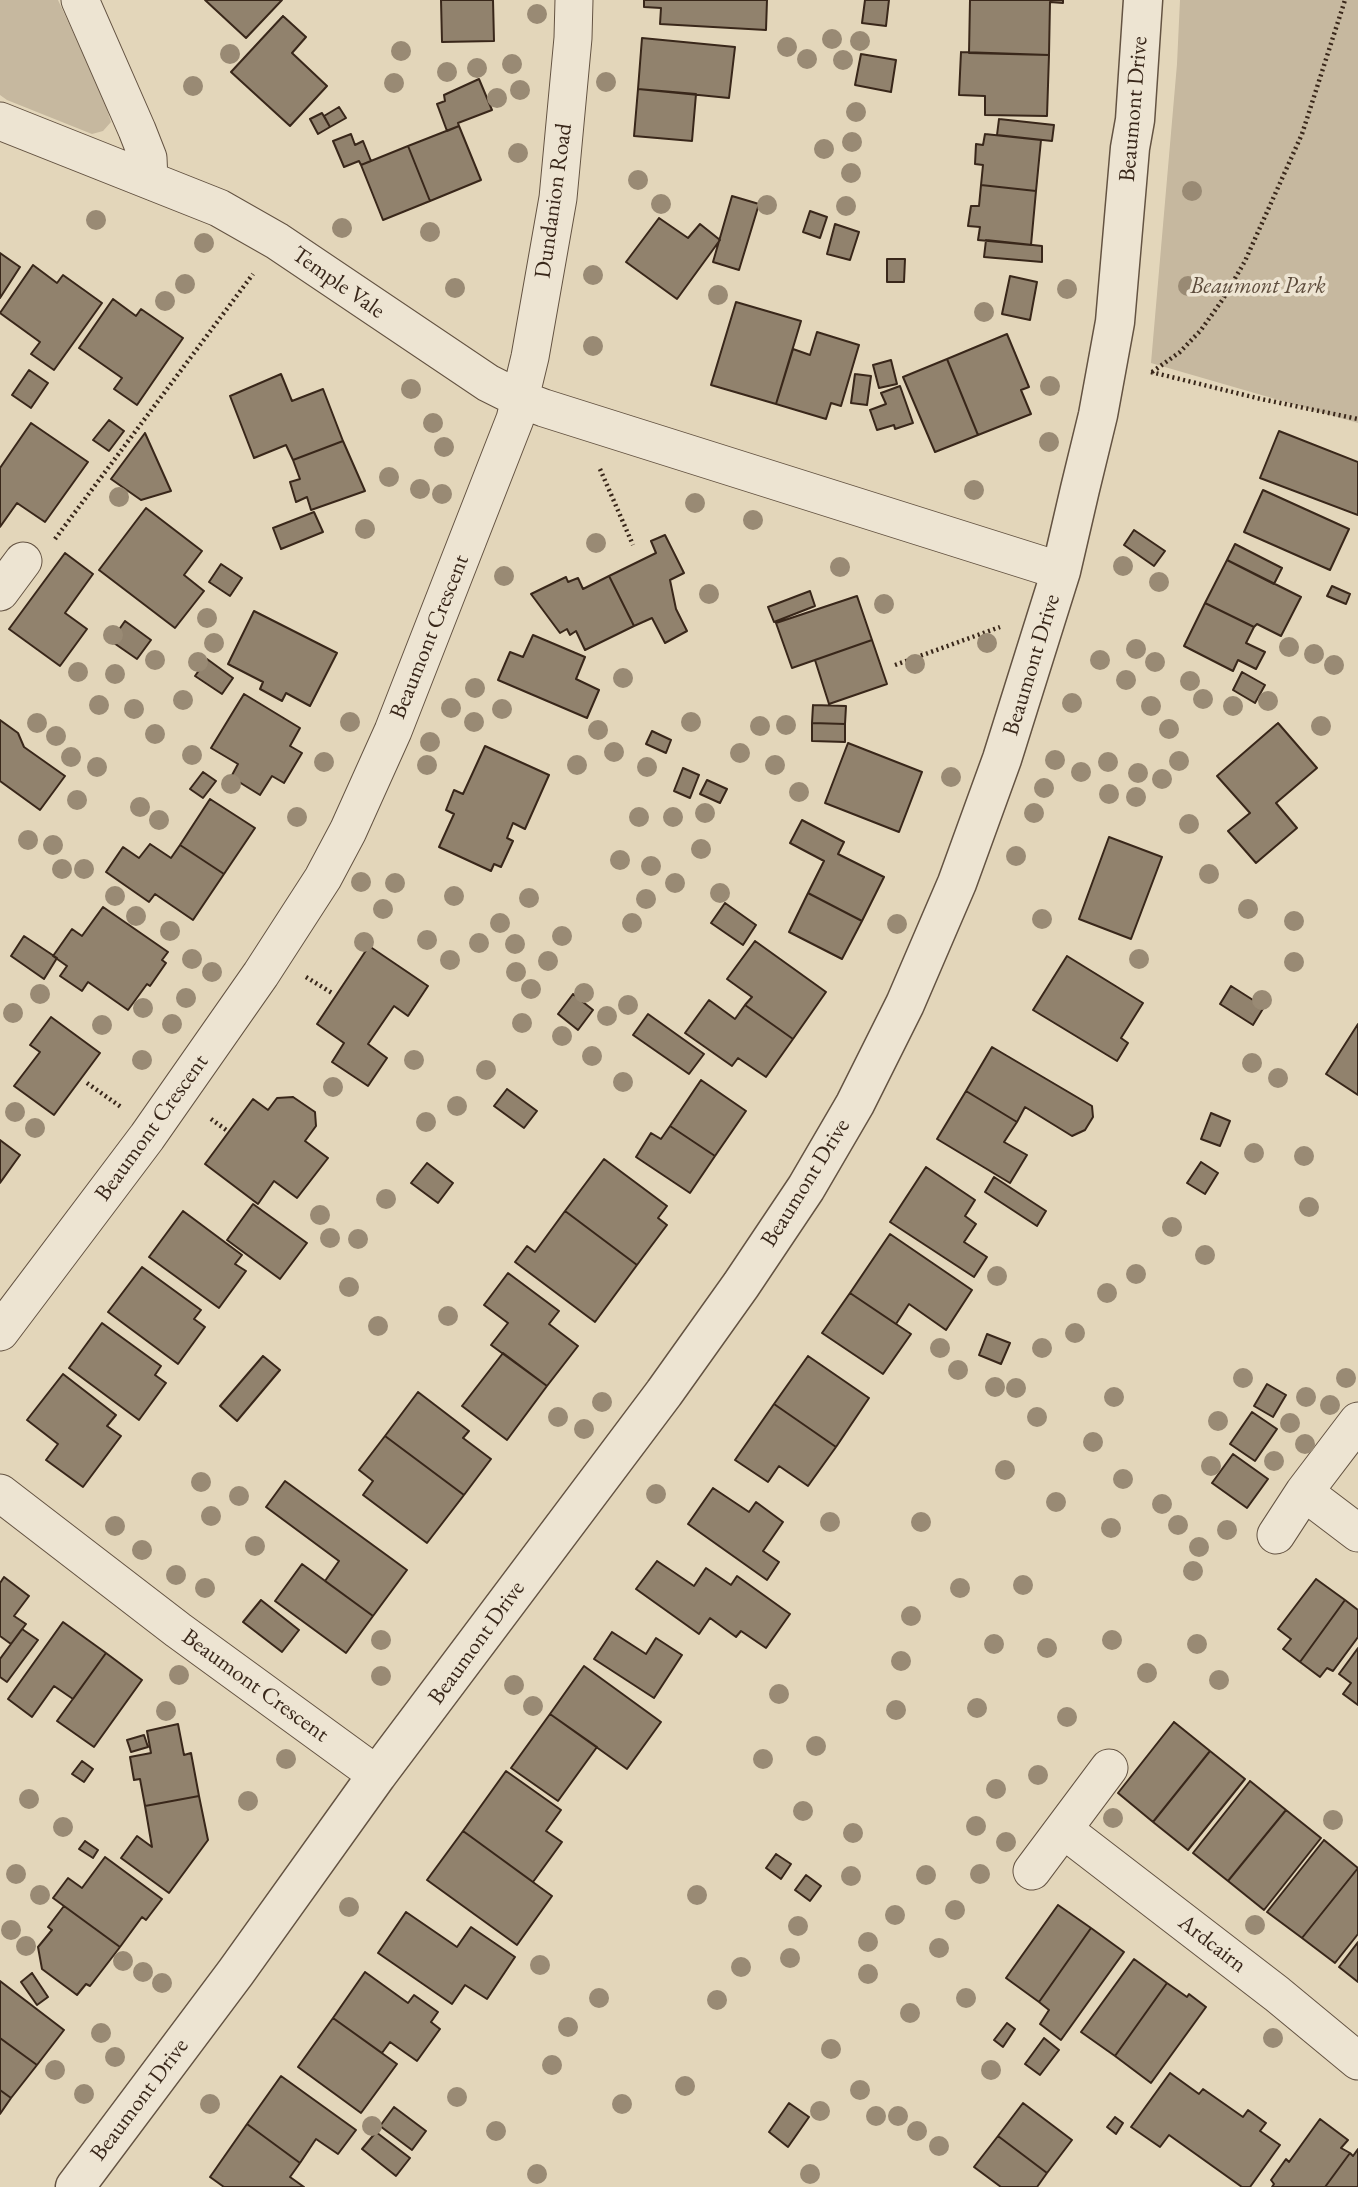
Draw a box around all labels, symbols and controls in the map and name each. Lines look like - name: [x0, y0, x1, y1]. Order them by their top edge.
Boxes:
- street label: Beaumont Drive: [1114, 35, 1154, 183]
- street label: Dundanion Road: [529, 122, 579, 280]
- street label: Temple Vale: [286, 241, 390, 325]
- park label: Beaumont Park: [1190, 273, 1326, 301]
- street label: Beaumont Crescent: [384, 551, 476, 723]
- street label: Beaumont Drive: [997, 591, 1067, 739]
- street label: Beaumont Crescent: [90, 1049, 214, 1207]
- street label: Beaumont Drive: [756, 1114, 856, 1252]
- street label: Beaumont Drive: [423, 1576, 531, 1710]
- street label: Beaumont Crescent: [176, 1624, 334, 1748]
- street label: Ardcairn: [1172, 1909, 1252, 1979]
- street label: Beaumont Drive: [85, 2033, 195, 2167]

